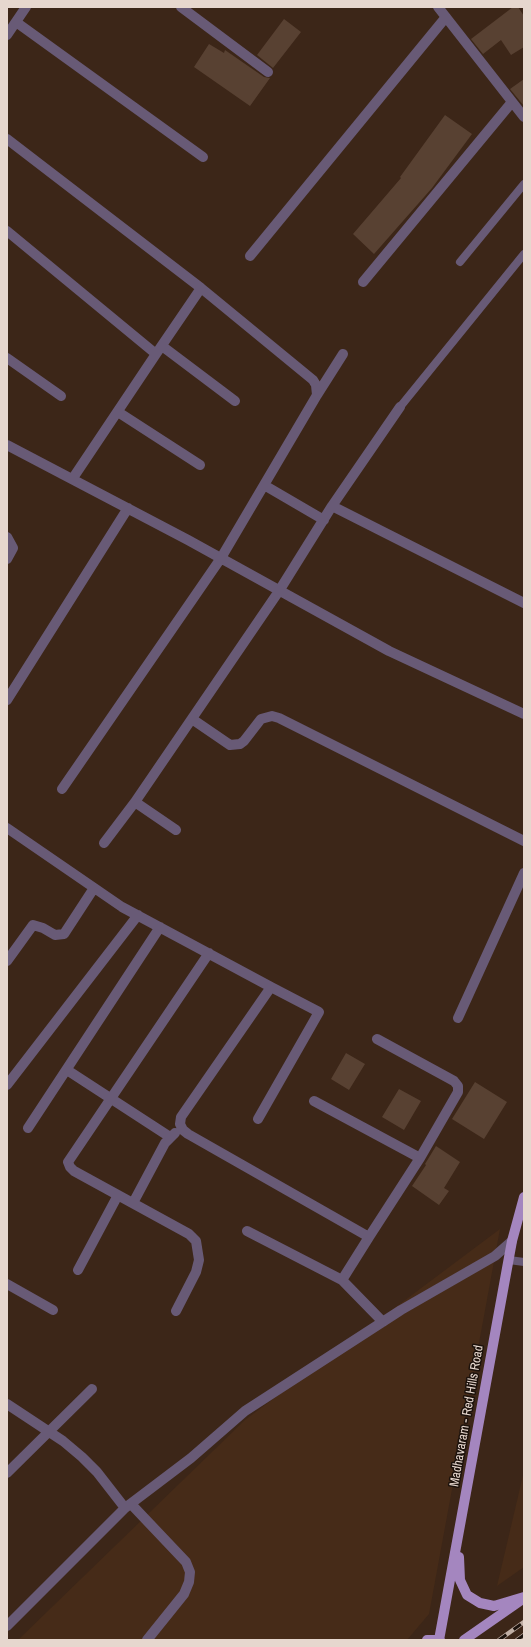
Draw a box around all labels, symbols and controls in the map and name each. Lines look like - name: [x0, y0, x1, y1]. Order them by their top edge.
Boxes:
- street label: Madhavaram - Red Hills Road: [447, 1344, 487, 1488]

